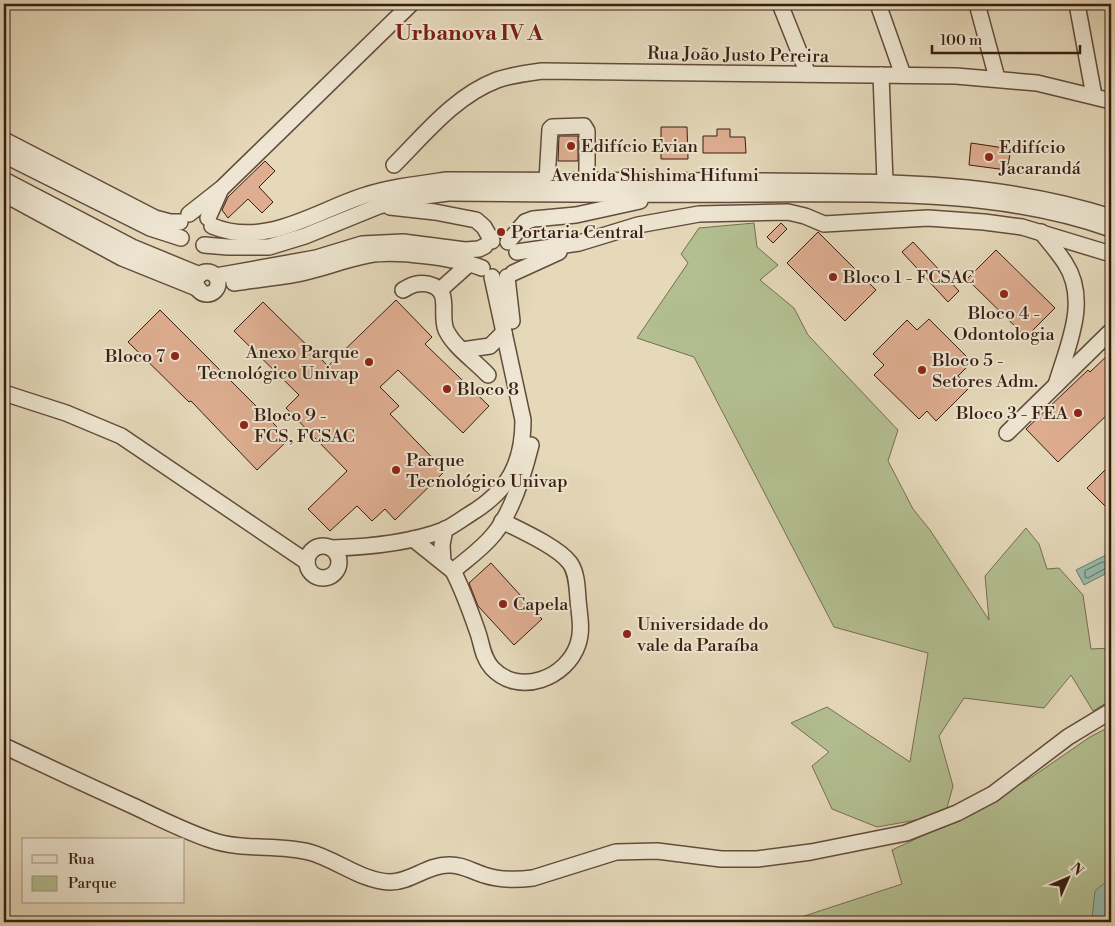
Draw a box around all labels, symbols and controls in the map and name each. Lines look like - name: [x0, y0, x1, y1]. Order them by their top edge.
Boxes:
- district label: Urbanova IV A: [395, 20, 544, 47]
- scale bar: [932, 22, 1080, 54]
- text: 100 m: [940, 31, 982, 50]
- street label: Rua João Justo Pereira: [647, 42, 830, 68]
- place label: Edifício Evian: [581, 135, 698, 158]
- place label: Edifício Jacarandá: [998, 136, 1082, 180]
- marker: Edifício Evian: [565, 140, 577, 152]
- marker: Edifício Jacarandá: [983, 151, 995, 163]
- street label: Avenida Shishima Hifumi: [550, 164, 759, 187]
- place label: Portaria Central: [511, 221, 645, 244]
- marker: Portaria Central: [495, 226, 507, 238]
- place label: Bloco 1 - FCSAC: [842, 266, 974, 289]
- marker: Bloco 1 - FCSAC: [827, 271, 839, 283]
- marker: Bloco 4 - Odontologia: [998, 288, 1010, 300]
- place label: Bloco 4 - Odontologia: [953, 302, 1056, 346]
- place label: Anexo Parque Tecnológico Univap: [197, 341, 359, 385]
- place label: Bloco 7: [104, 345, 165, 368]
- place label: Bloco 5 - Setores Adm.: [931, 349, 1038, 393]
- marker: Bloco 7: [169, 350, 181, 362]
- marker: Anexo Parque Tecnológico Univap: [363, 356, 375, 368]
- marker: Bloco 5 - Setores Adm.: [916, 364, 928, 376]
- place label: Bloco 8: [456, 378, 519, 401]
- marker: Bloco 8: [441, 383, 453, 395]
- place label: Bloco 3 - FEA: [955, 402, 1069, 425]
- place label: Bloco 9 - FCS, FCSAC: [253, 404, 355, 448]
- marker: Bloco 3 - FEA: [1072, 407, 1084, 419]
- marker: Bloco 9 - FCS, FCSAC: [238, 419, 250, 431]
- place label: Parque Tecnológico Univap: [406, 449, 568, 493]
- marker: Parque Tecnológico Univap: [390, 464, 402, 476]
- place label: Capela: [513, 593, 569, 616]
- marker: Capela: [497, 598, 509, 610]
- place label: Universidade do vale da Paraíba: [636, 613, 769, 657]
- marker: Universidade do vale da Paraíba: [621, 628, 633, 640]
- legend: [22, 838, 185, 904]
- text: Rua: [68, 850, 95, 869]
- north arrow: [1042, 854, 1092, 904]
- text: N: [1066, 859, 1087, 880]
- text: Parque: [68, 874, 117, 893]

